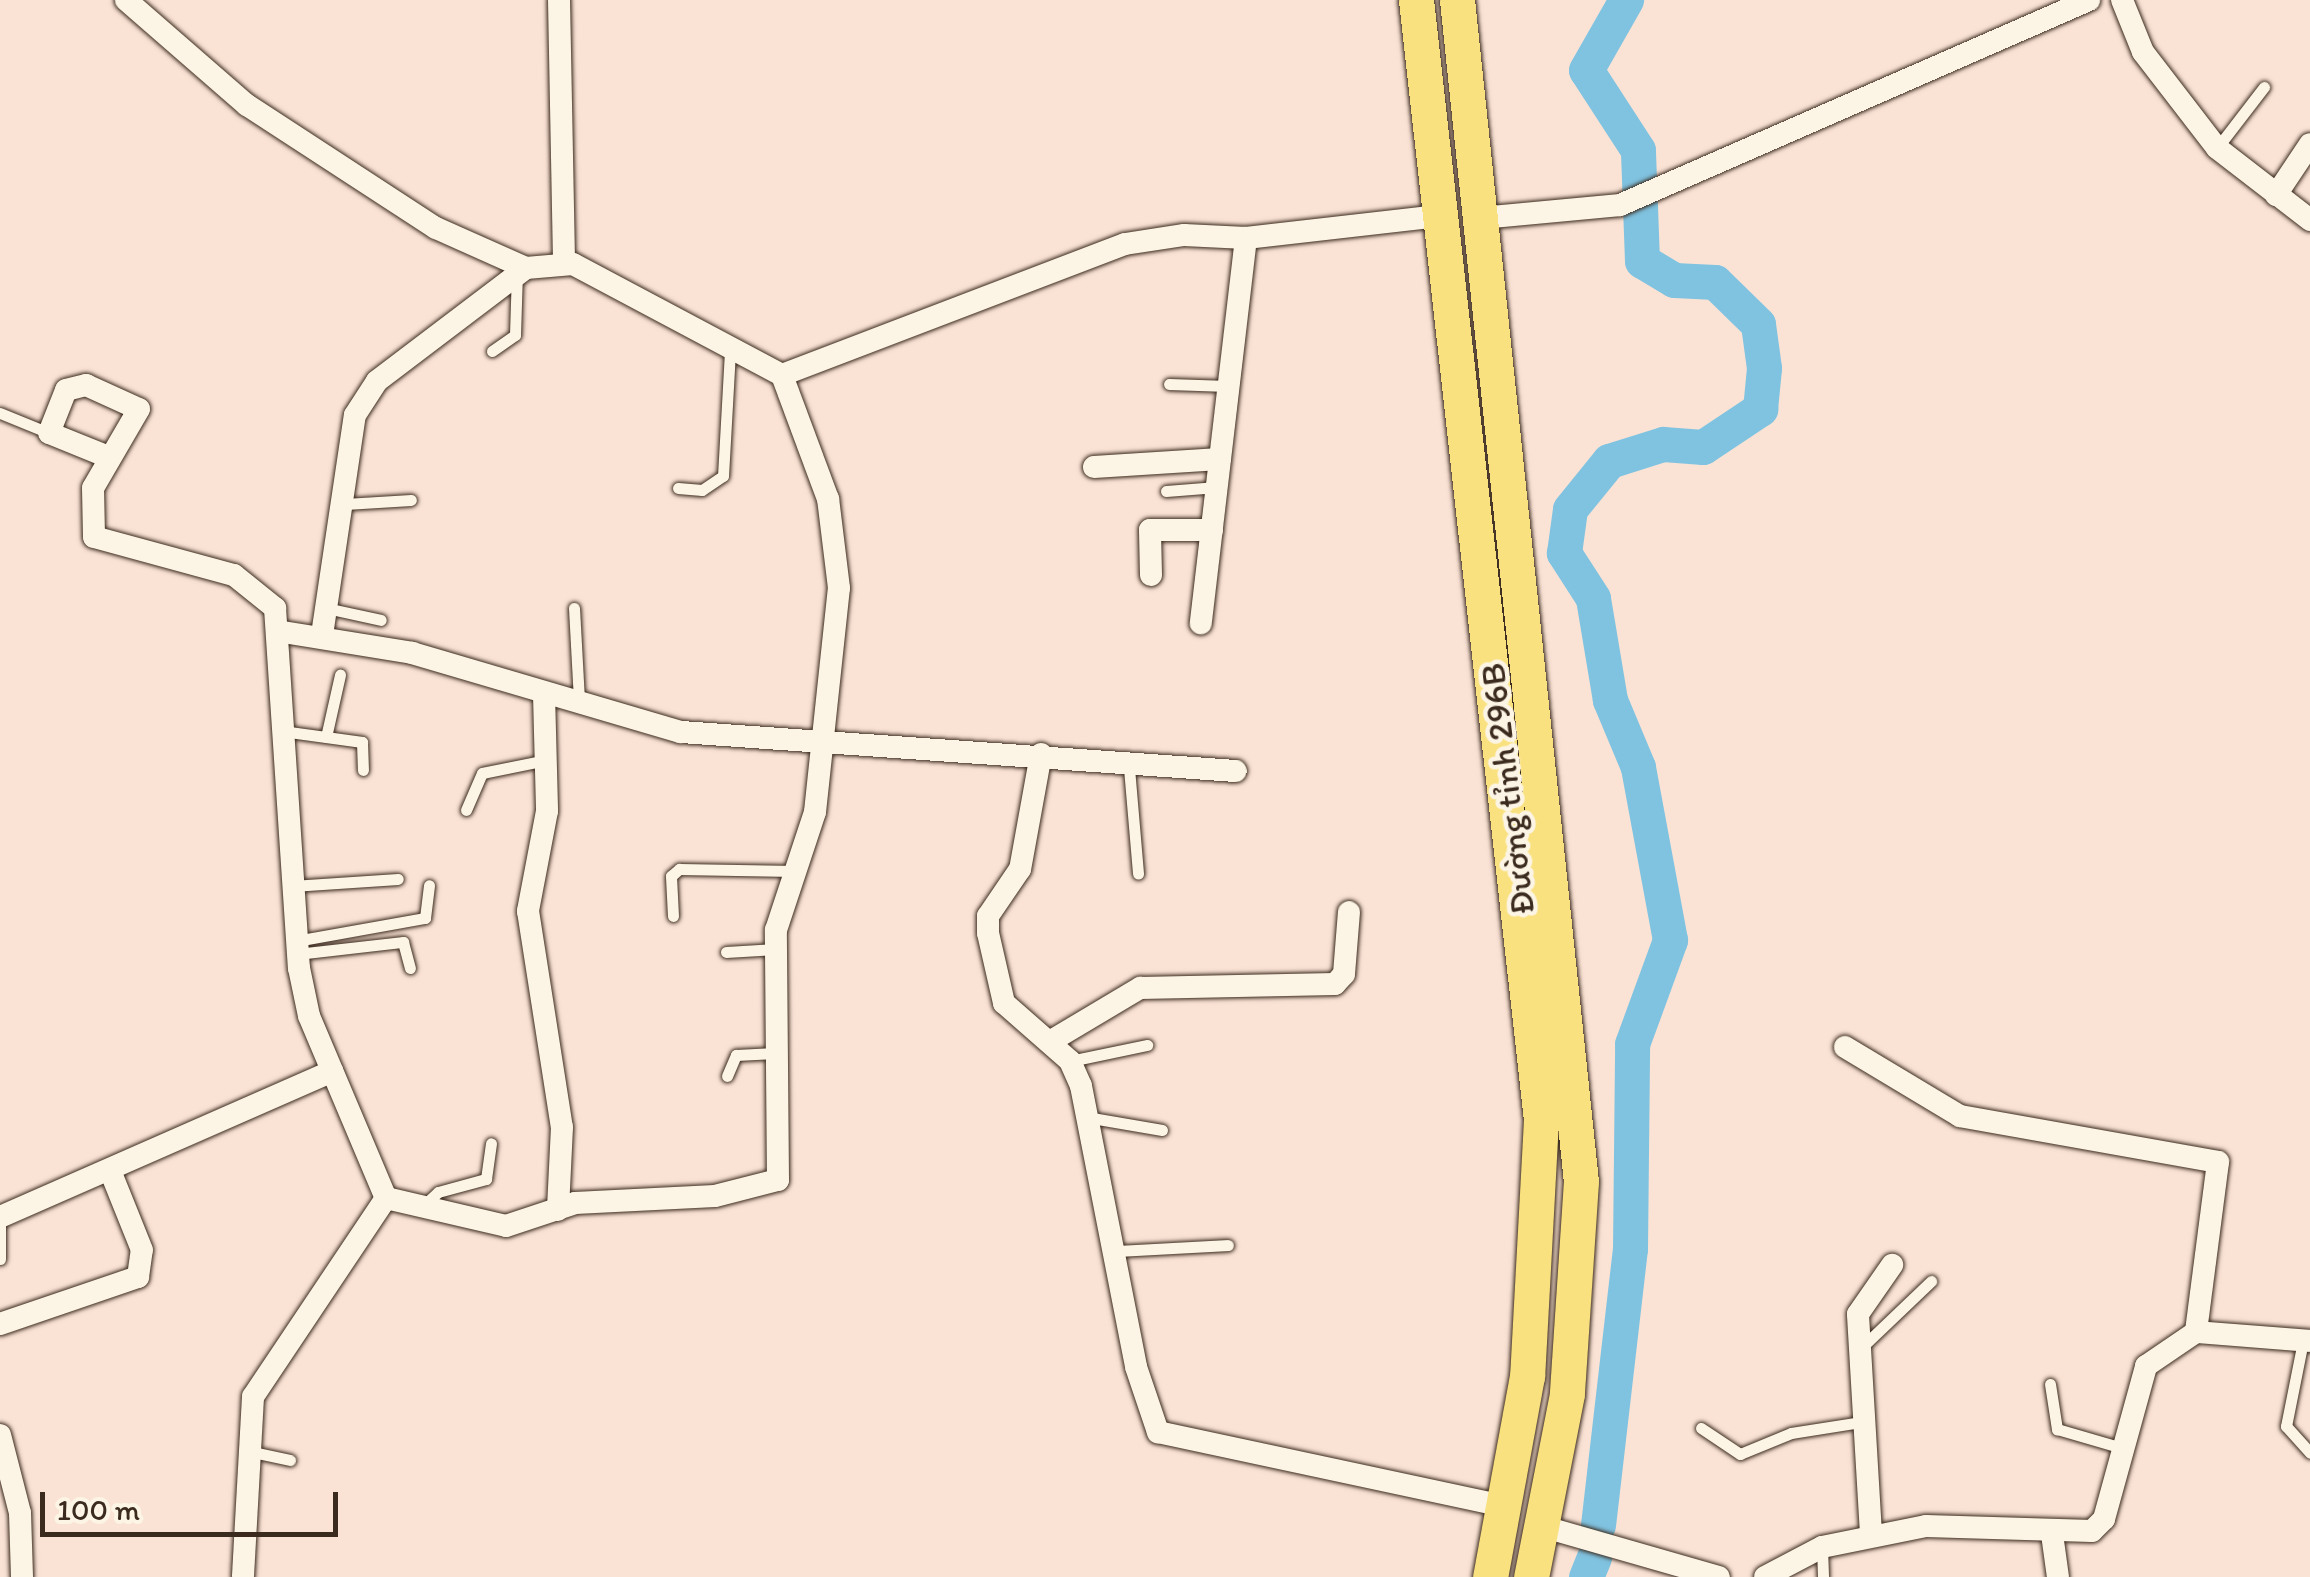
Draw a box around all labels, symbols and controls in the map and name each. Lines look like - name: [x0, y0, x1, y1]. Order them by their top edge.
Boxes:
- street label: Đường tỉnh 296B: [1471, 661, 1543, 917]
- scale bar: [45, 1472, 342, 1534]
- text: 100 m: [57, 1491, 140, 1528]

